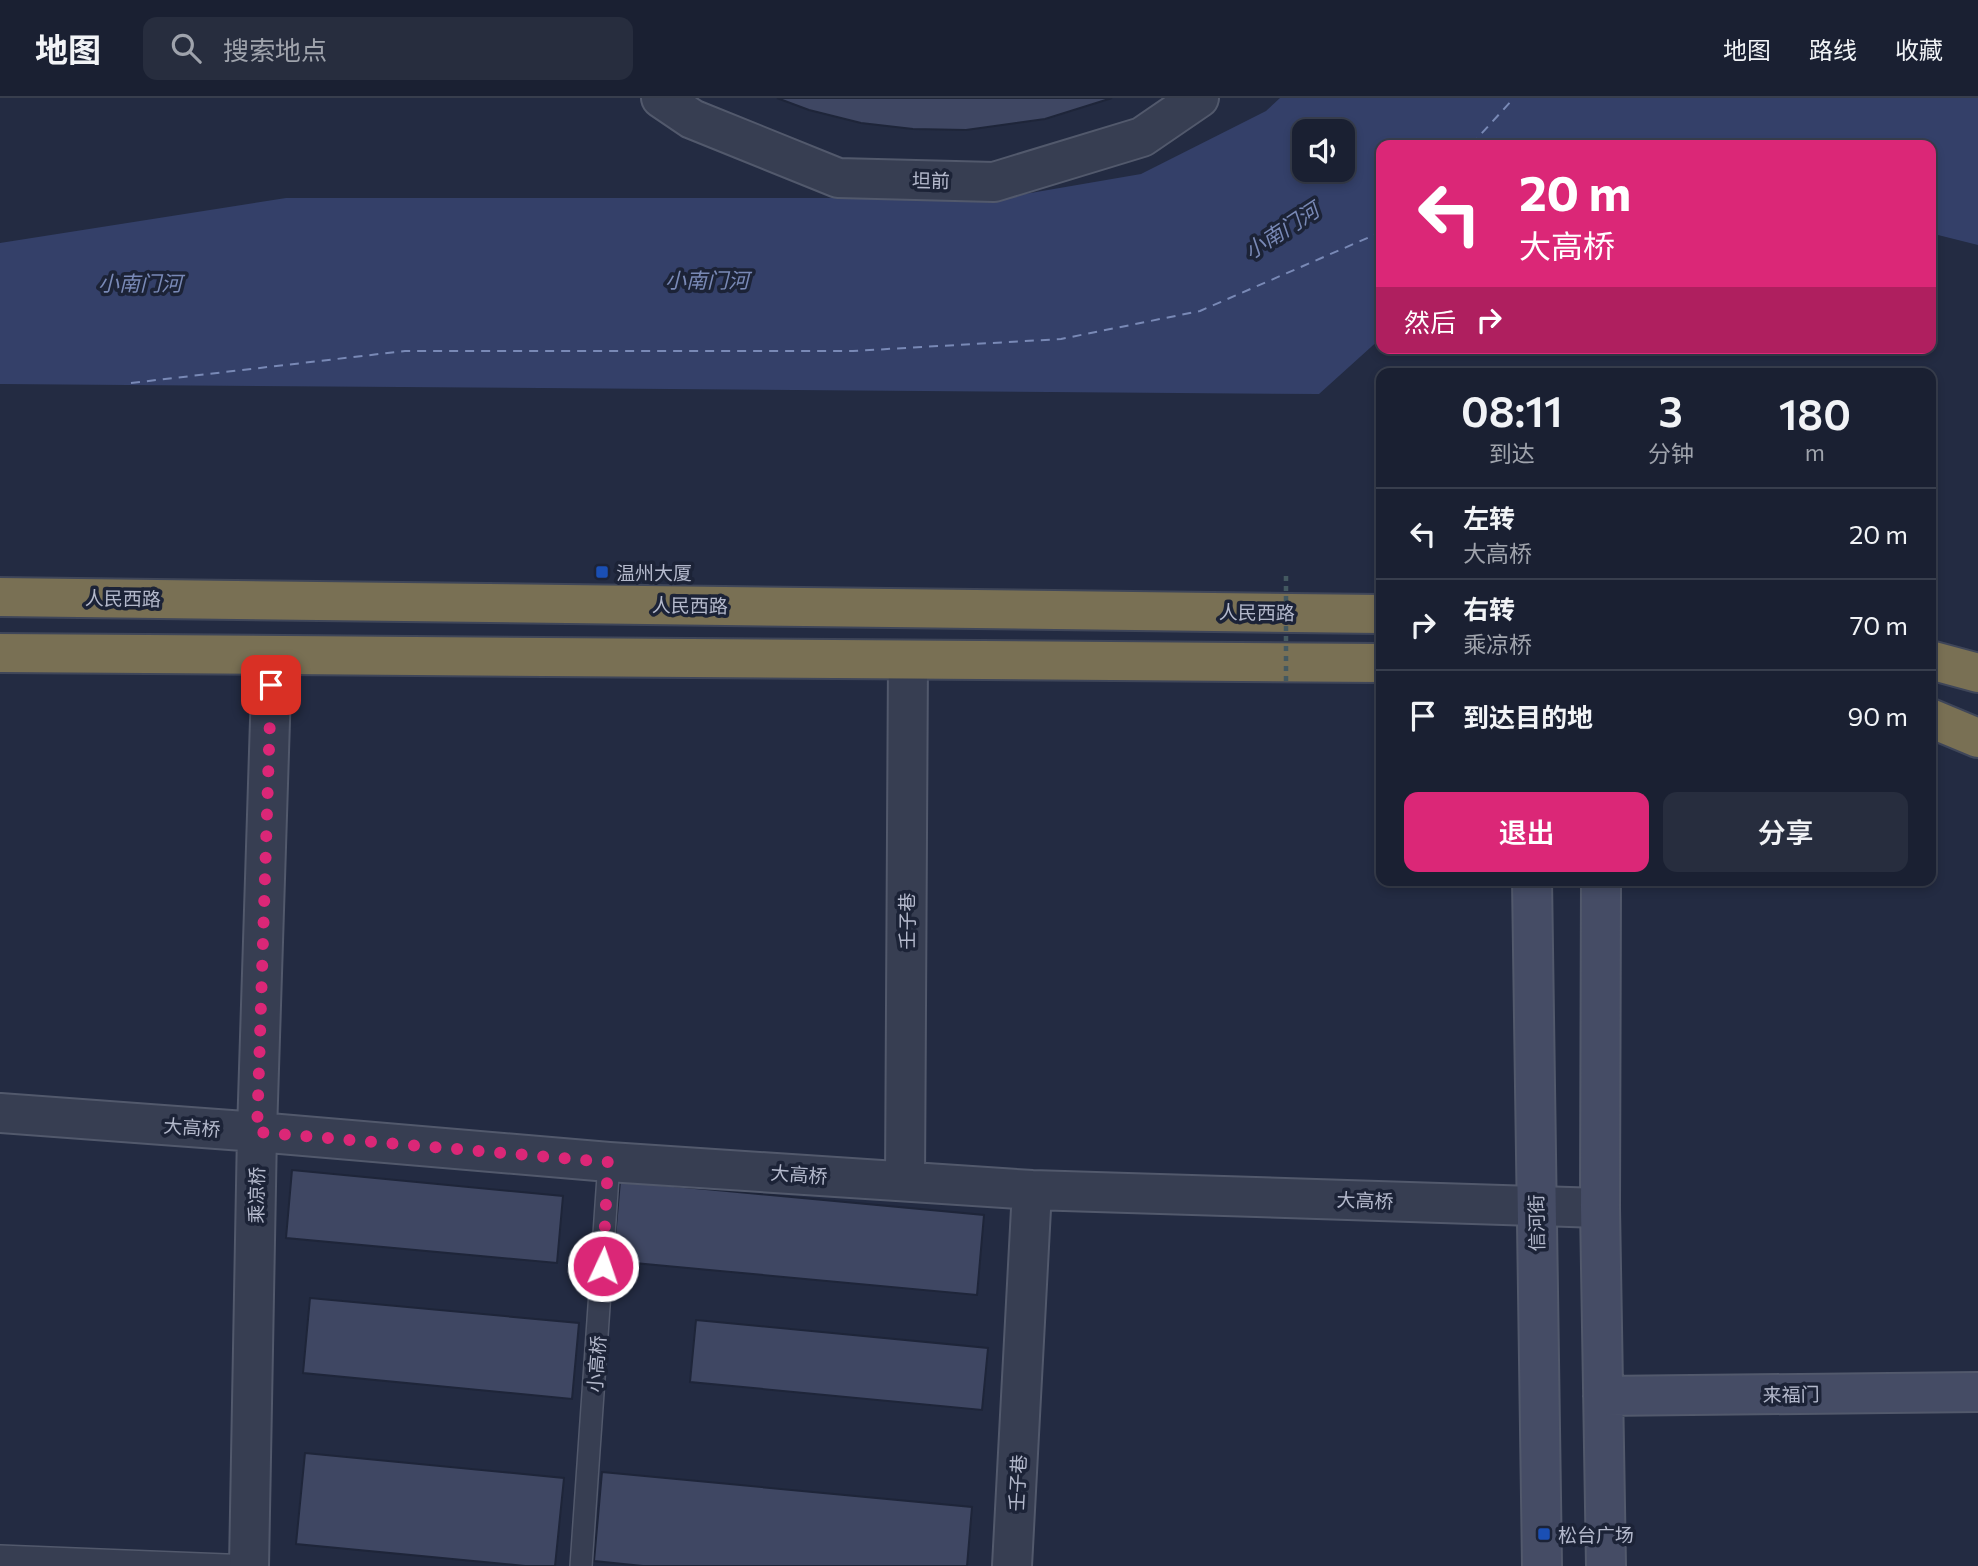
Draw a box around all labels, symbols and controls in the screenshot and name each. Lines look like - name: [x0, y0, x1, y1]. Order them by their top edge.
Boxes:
- search box: [143, 17, 633, 80]
- text: 地图: [35, 28, 101, 69]
- icon: search: [167, 29, 205, 67]
- text: 搜索地点: [223, 34, 327, 65]
- text: 地图: [1723, 35, 1771, 64]
- text: 路线: [1809, 35, 1857, 64]
- text: 收藏: [1895, 35, 1943, 64]
- map controls: [1292, 119, 1355, 182]
- button: sound: [1292, 119, 1355, 182]
- text: 20 m: [1519, 161, 1631, 221]
- street label: 坦前: [912, 168, 950, 192]
- icon: left: [1404, 168, 1495, 259]
- water label: 小南门河: [1239, 194, 1326, 263]
- text: 大高桥: [1519, 225, 1615, 265]
- water label: 小南门河: [665, 267, 753, 292]
- water label: 小南门河: [98, 270, 186, 295]
- icon: right: [1470, 301, 1508, 339]
- text: 然后: [1404, 306, 1456, 337]
- text: 08:11: [1461, 384, 1563, 436]
- text: 3: [1659, 384, 1683, 436]
- text: 180: [1779, 387, 1851, 439]
- text: m: [1805, 438, 1825, 466]
- text: 到达: [1489, 439, 1535, 467]
- text: 分钟: [1648, 439, 1694, 467]
- text: 左转: [1463, 502, 1515, 533]
- icon: left: [1404, 515, 1442, 553]
- text: 20 m: [1849, 518, 1908, 549]
- text: 大高桥: [1463, 539, 1532, 567]
- place label: 温州大厦: [616, 561, 692, 584]
- marker: 温州大厦: [594, 564, 610, 580]
- street label: 人民西路: [85, 586, 161, 610]
- street label: 人民西路: [652, 593, 728, 617]
- text: 右转: [1463, 593, 1515, 624]
- street label: 人民西路: [1219, 600, 1295, 624]
- icon: right: [1404, 606, 1442, 644]
- text: 70 m: [1850, 609, 1908, 640]
- text: 乘凉桥: [1463, 630, 1532, 658]
- pin: [241, 655, 301, 715]
- icon: arrive: [252, 666, 290, 704]
- icon: arrive: [1404, 697, 1442, 735]
- text: 90 m: [1848, 700, 1908, 731]
- text: 到达目的地: [1463, 701, 1593, 732]
- button: 退出: [1404, 792, 1649, 872]
- button: 分享: [1663, 792, 1908, 872]
- street label: 壬子巷: [895, 892, 918, 950]
- street label: 大高桥: [163, 1114, 221, 1140]
- street label: 大高桥: [770, 1161, 828, 1187]
- street label: 乘凉桥: [244, 1166, 268, 1224]
- street label: 大高桥: [1336, 1188, 1394, 1212]
- street label: 信河街: [1524, 1194, 1548, 1252]
- position arrow: [566, 1229, 640, 1303]
- street label: 小高桥: [583, 1335, 609, 1393]
- street label: 来福门: [1762, 1382, 1820, 1406]
- street label: 壬子巷: [1004, 1454, 1030, 1512]
- place label: 松台广场: [1558, 1523, 1634, 1546]
- marker: 松台广场: [1536, 1526, 1552, 1542]

